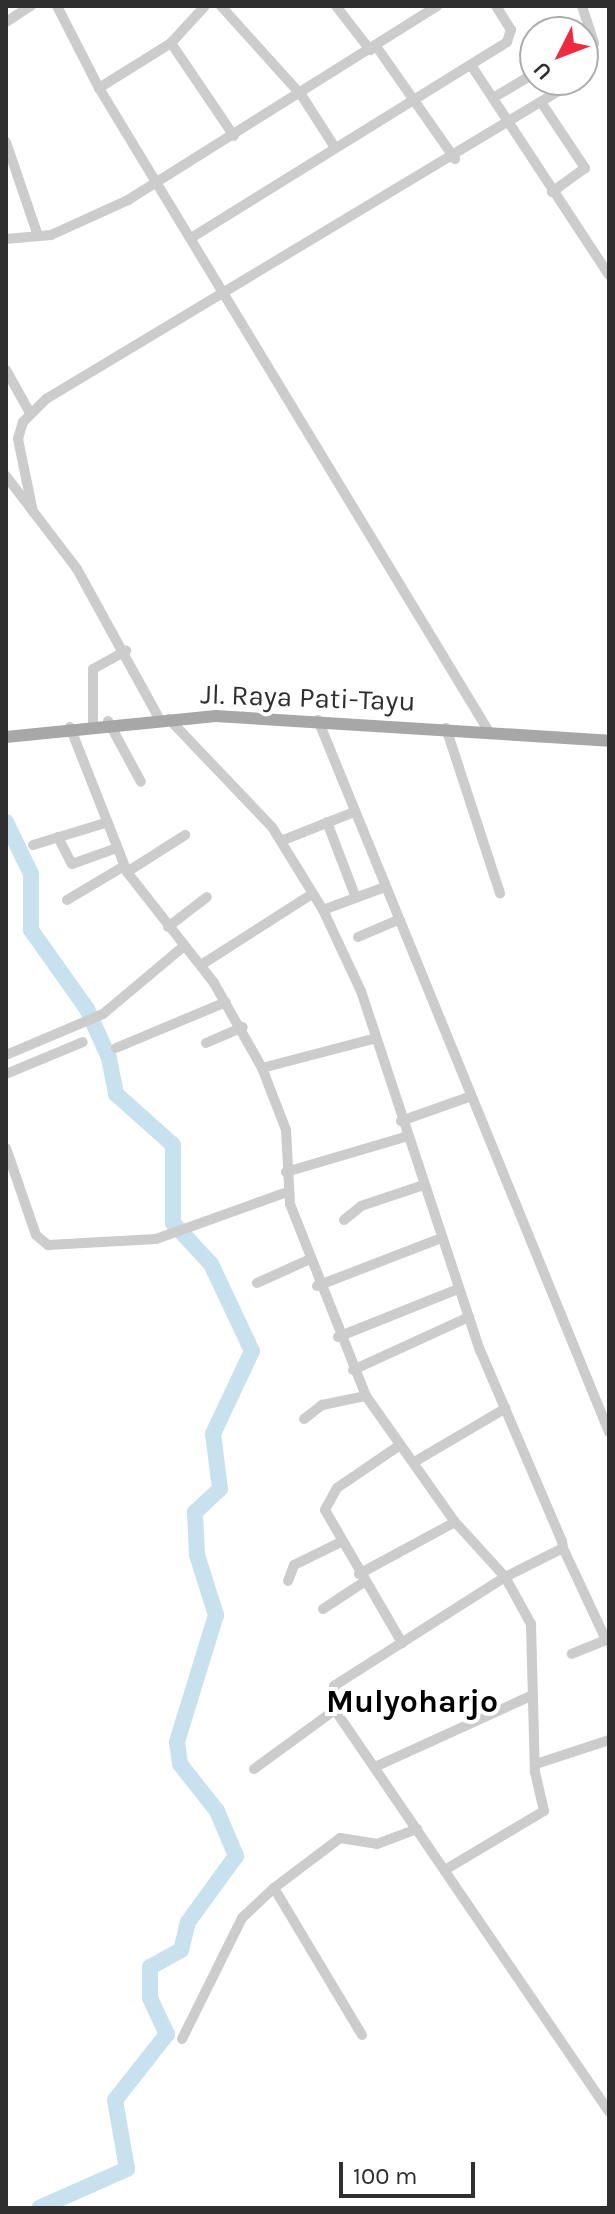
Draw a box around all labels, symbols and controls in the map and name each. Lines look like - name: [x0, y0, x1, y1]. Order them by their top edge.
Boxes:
- north arrow: [519, 16, 599, 96]
- text: U: [528, 56, 557, 85]
- street label: Jl. Raya Pati-Tayu: [200, 677, 416, 719]
- district label: Mulyoharjo: [326, 1683, 498, 1721]
- scale bar: [343, 2146, 479, 2196]
- text: 100 m: [353, 2162, 418, 2190]

